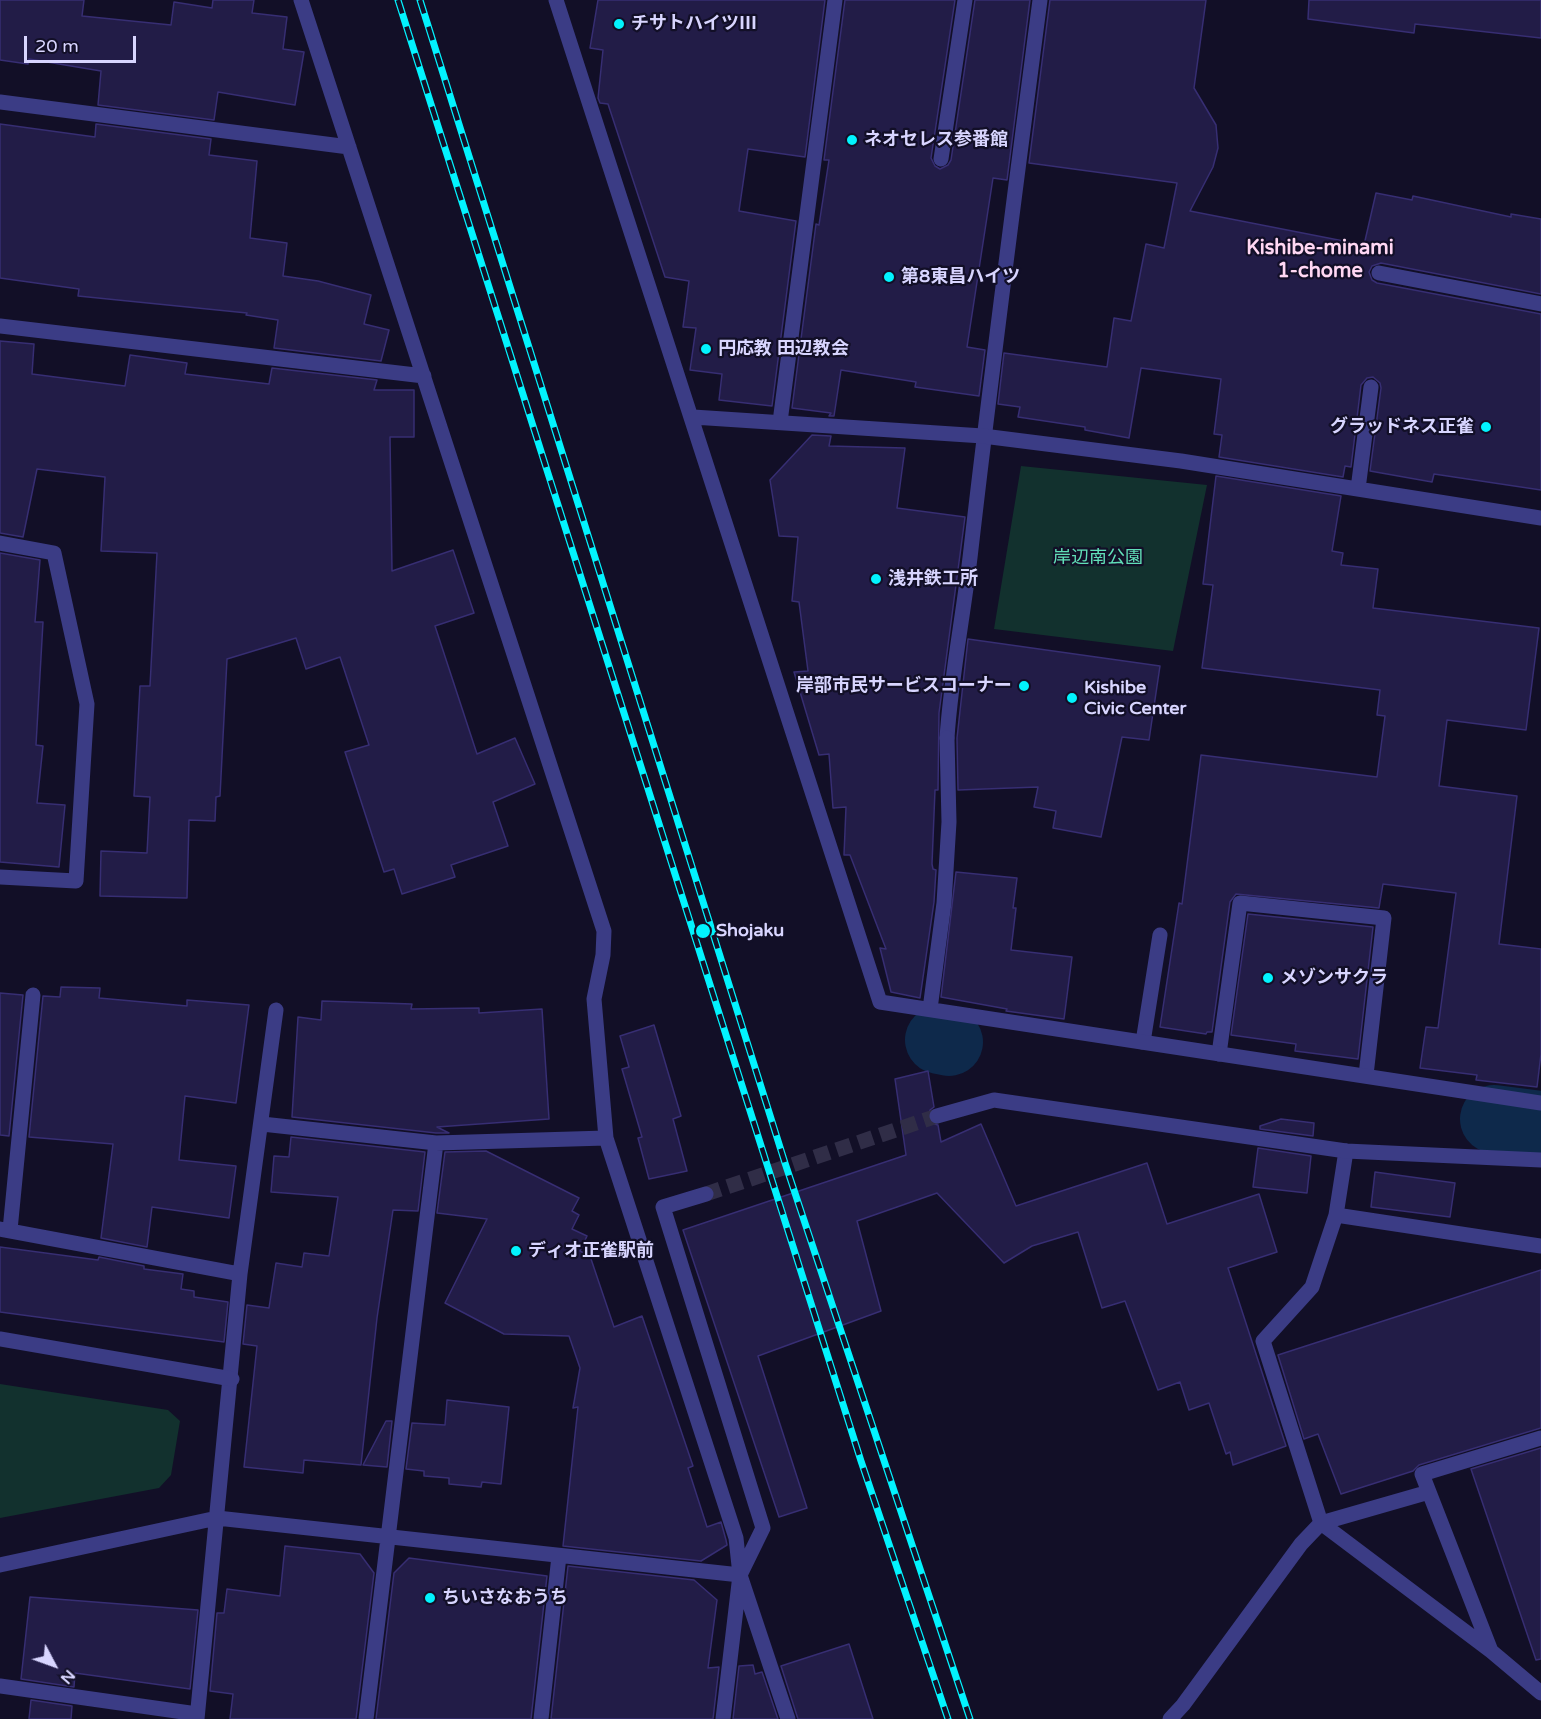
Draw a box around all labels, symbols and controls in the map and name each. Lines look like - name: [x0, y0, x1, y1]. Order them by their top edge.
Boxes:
- place label: チサトハイツⅢ: [631, 13, 757, 35]
- marker: チサトハイツⅢ: [612, 17, 626, 31]
- scale bar: [27, 24, 140, 62]
- text: 20 m: [35, 35, 79, 57]
- place label: ネオセレス参番館: [864, 129, 1008, 151]
- marker: ネオセレス参番館: [845, 133, 859, 147]
- district label: Kishibe-minami 1-chome: [1246, 237, 1394, 284]
- place label: 第8東昌ハイツ: [901, 266, 1020, 288]
- marker: 第8東昌ハイツ: [882, 270, 896, 284]
- place label: 円応教 田辺教会: [718, 338, 849, 360]
- marker: 円応教 田辺教会: [699, 342, 713, 356]
- place label: グラッドネス正雀: [1330, 416, 1474, 438]
- marker: グラッドネス正雀: [1479, 420, 1493, 434]
- park label: 岸辺南公園: [1053, 547, 1143, 569]
- place label: 浅井鉄工所: [888, 568, 978, 590]
- marker: 浅井鉄工所: [869, 572, 883, 586]
- place label: 岸部市民サービスコーナー: [796, 675, 1012, 697]
- place label: Kishibe Civic Center: [1084, 677, 1186, 720]
- marker: 岸部市民サービスコーナー: [1017, 679, 1031, 693]
- marker: Kishibe Civic Center: [1065, 691, 1079, 705]
- place label: Shojaku: [716, 920, 784, 942]
- marker: Shojaku: [694, 922, 712, 940]
- place label: メゾンサクラ: [1280, 967, 1388, 989]
- marker: メゾンサクラ: [1261, 971, 1275, 985]
- place label: ディオ正雀駅前: [528, 1240, 654, 1262]
- marker: ディオ正雀駅前: [509, 1244, 523, 1258]
- place label: ちいさなおうち: [442, 1587, 568, 1609]
- marker: ちいさなおうち: [423, 1591, 437, 1605]
- north arrow: [24, 1635, 84, 1695]
- text: N: [56, 1665, 79, 1688]

